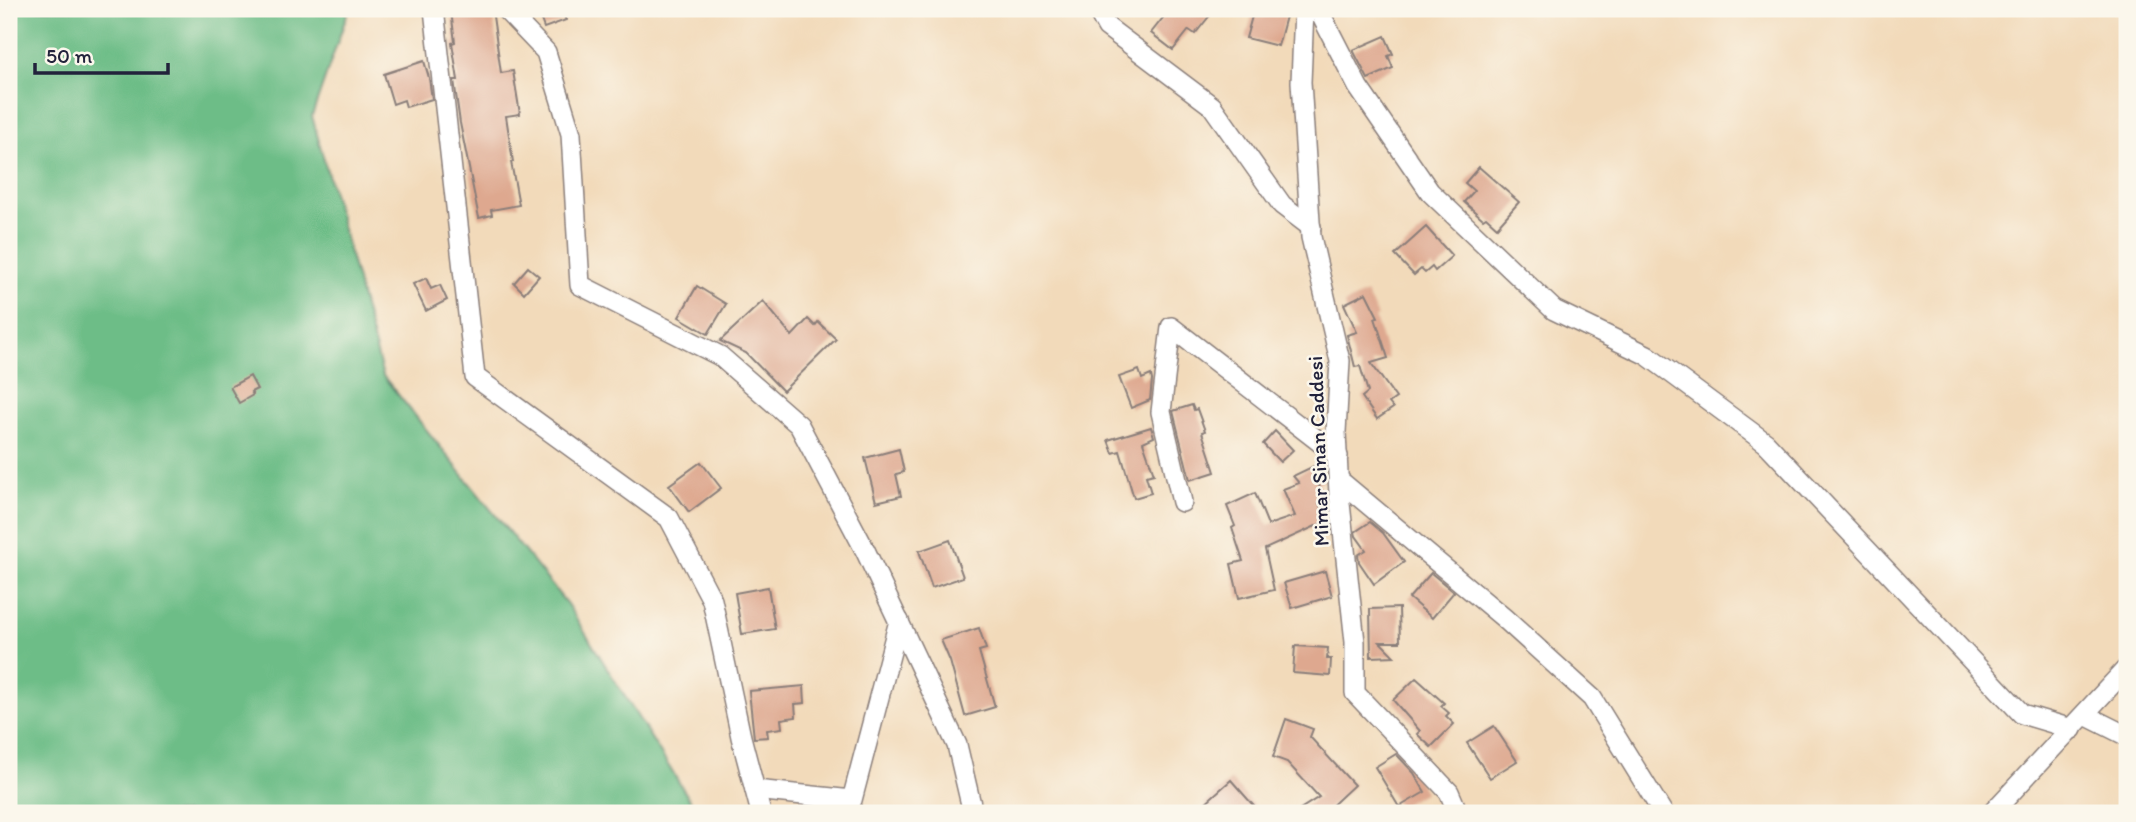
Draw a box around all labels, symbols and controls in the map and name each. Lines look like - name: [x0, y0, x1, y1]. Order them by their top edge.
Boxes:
- scale bar: [35, 32, 168, 76]
- text: 50 m: [46, 43, 93, 68]
- street label: Mimar Sinan Caddesi: [1302, 355, 1334, 547]

